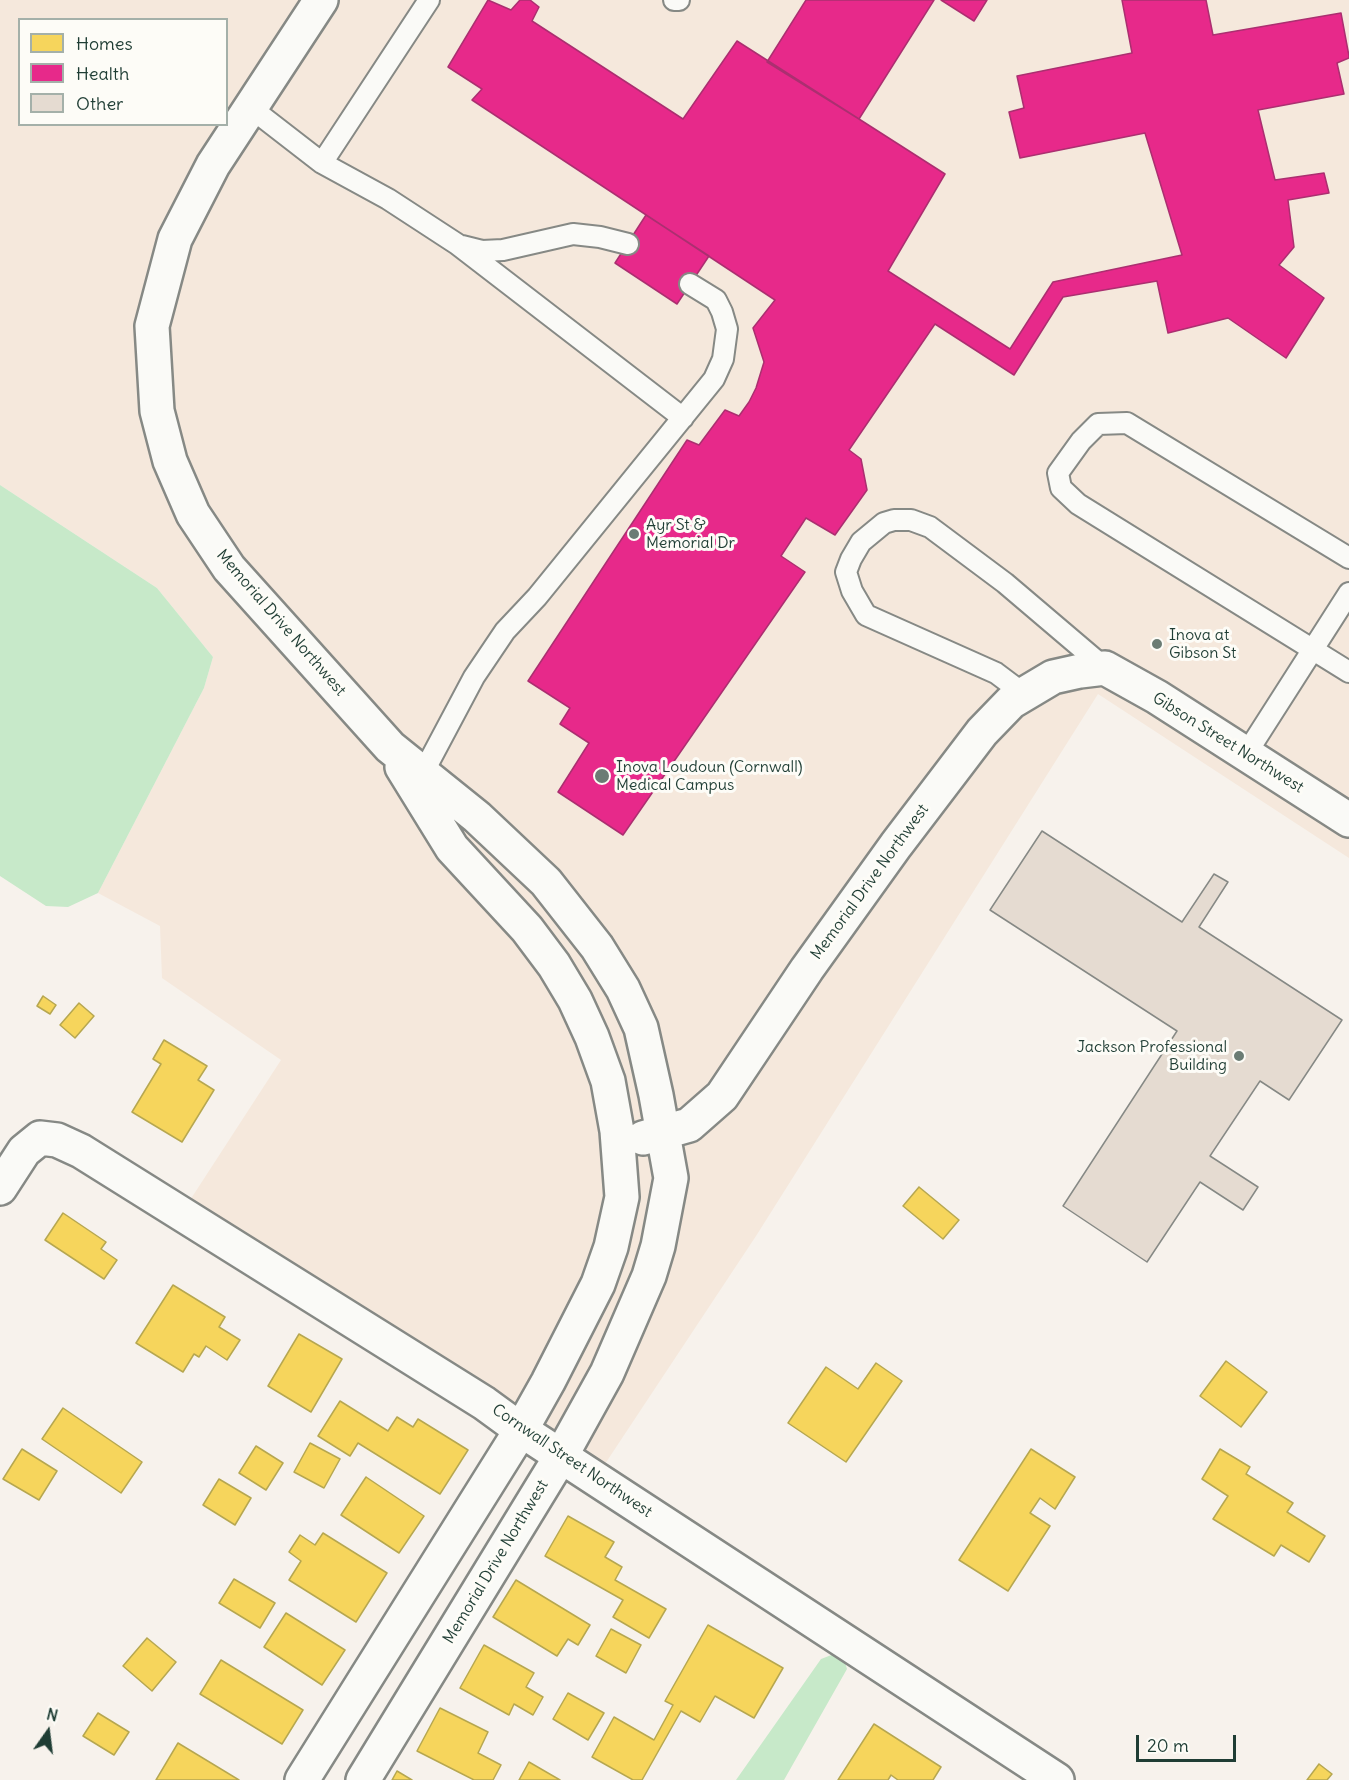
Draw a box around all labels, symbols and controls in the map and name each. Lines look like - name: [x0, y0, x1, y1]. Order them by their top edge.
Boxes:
- legend: [18, 18, 228, 126]
- text: Homes: [76, 32, 133, 55]
- text: Health: [76, 62, 129, 85]
- text: Other: [76, 92, 123, 115]
- place label: Ayr St & Memorial Dr: [646, 515, 735, 553]
- marker: Ayr St & Memorial Dr: [627, 527, 641, 541]
- street label: Memorial Drive Northwest: [212, 546, 350, 700]
- place label: Inova at Gibson St: [1169, 625, 1236, 663]
- marker: Inova at Gibson St: [1150, 637, 1164, 651]
- street label: Gibson Street Northwest: [1149, 689, 1307, 797]
- place label: Inova Loudoun (Cornwall) Medical Campus: [616, 757, 803, 795]
- marker: Inova Loudoun (Cornwall) Medical Campus: [593, 767, 611, 785]
- street label: Memorial Drive Northwest: [807, 800, 933, 964]
- place label: Jackson Professional Building: [1077, 1037, 1227, 1075]
- marker: Jackson Professional Building: [1232, 1049, 1246, 1063]
- street label: Cornwall Street Northwest: [488, 1400, 656, 1522]
- street label: Memorial Drive Northwest: [439, 1477, 553, 1647]
- north arrow: [18, 1702, 78, 1762]
- text: N: [45, 1703, 60, 1726]
- scale bar: [1139, 1723, 1240, 1761]
- text: 20 m: [1147, 1734, 1189, 1757]

